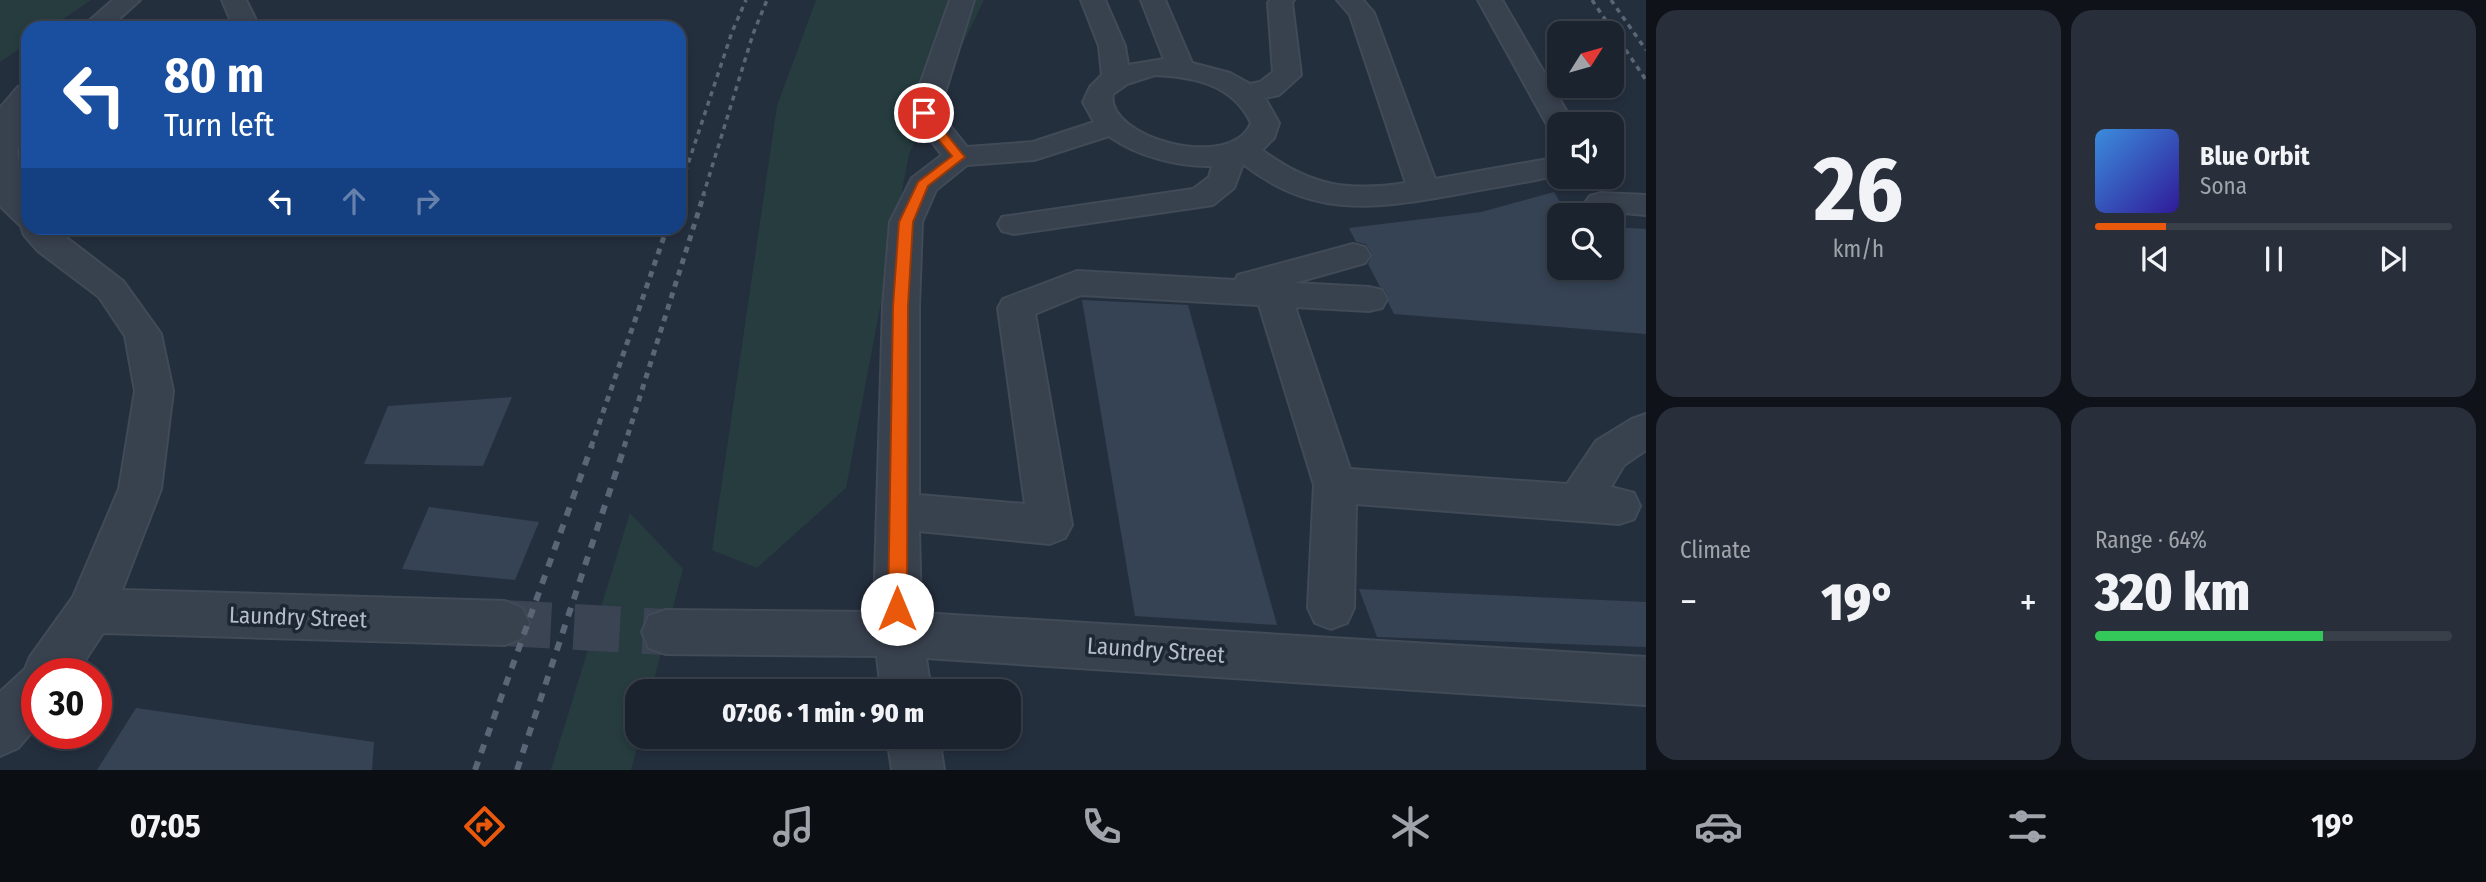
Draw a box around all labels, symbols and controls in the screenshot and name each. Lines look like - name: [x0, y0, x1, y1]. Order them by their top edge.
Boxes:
- north arrow: [1547, 21, 1624, 98]
- map controls: [1547, 21, 1624, 280]
- text: 80 m: [164, 46, 264, 105]
- icon: left: [49, 49, 140, 140]
- pin: [894, 83, 954, 143]
- icon: arrive: [905, 94, 943, 132]
- text: Turn left: [164, 106, 274, 144]
- button: sound: [1547, 112, 1624, 189]
- text: 26: [1814, 135, 1903, 244]
- text: Blue Orbit: [2200, 141, 2310, 172]
- text: Sona: [2200, 172, 2247, 200]
- icon: left: [262, 182, 300, 220]
- icon: ahead: [335, 182, 373, 220]
- icon: right: [408, 182, 446, 220]
- button: search: [1547, 203, 1624, 280]
- text: km/h: [1833, 235, 1884, 263]
- icon: previous: [2136, 240, 2174, 278]
- icon: pause: [2255, 240, 2293, 278]
- icon: next: [2374, 240, 2412, 278]
- text: Range · 64%: [2095, 526, 2207, 554]
- text: Climate: [1680, 536, 1751, 564]
- text: 320 km: [2095, 561, 2250, 624]
- text: 19°: [1821, 571, 1896, 634]
- position arrow: [860, 572, 934, 646]
- text: −: [1680, 579, 1697, 625]
- text: +: [2020, 579, 2037, 625]
- street label: Laundry Street: [229, 601, 368, 633]
- street label: Laundry Street: [1086, 631, 1226, 669]
- speed limit sign: 30: [21, 658, 112, 749]
- text: 07:06 · 1 min · 90 m: [722, 698, 924, 729]
- icon: directions: [460, 802, 509, 851]
- icon: music: [769, 802, 818, 851]
- icon: phone: [1077, 802, 1126, 851]
- icon: climate: [1386, 802, 1435, 851]
- icon: car: [1694, 802, 1743, 851]
- icon: filters: [2003, 802, 2052, 851]
- text: 07:05: [130, 807, 201, 845]
- text: 19°: [2311, 807, 2356, 845]

